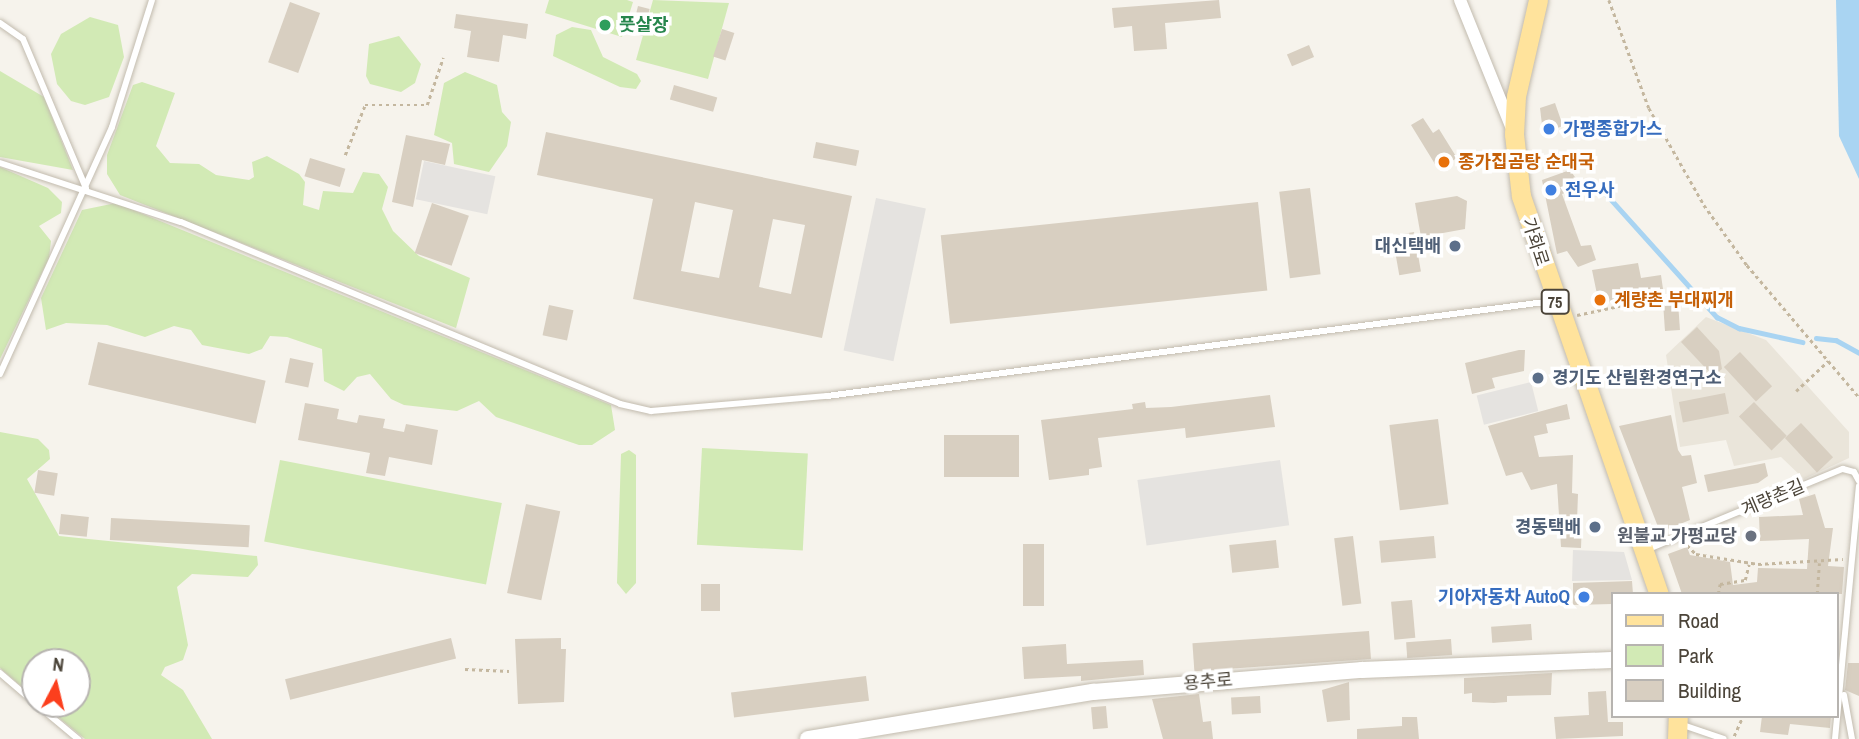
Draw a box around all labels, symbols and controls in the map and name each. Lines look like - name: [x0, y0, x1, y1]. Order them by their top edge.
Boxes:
- place label: 풋살장: [619, 14, 669, 36]
- marker: 풋살장: [597, 17, 613, 33]
- place label: 가평종합가스: [1563, 118, 1662, 140]
- marker: 가평종합가스: [1541, 121, 1557, 137]
- place label: 종가집곰탕 순대국: [1458, 151, 1595, 173]
- marker: 종가집곰탕 순대국: [1436, 154, 1452, 170]
- place label: 전우사: [1565, 179, 1615, 201]
- marker: 전우사: [1543, 182, 1559, 198]
- street label: 가화로: [1517, 215, 1553, 269]
- place label: 대신택배: [1375, 235, 1441, 257]
- marker: 대신택배: [1447, 238, 1463, 254]
- place label: 계량촌 부대찌개: [1614, 289, 1734, 311]
- road number: 75: [1539, 290, 1571, 314]
- marker: 계량촌 부대찌개: [1592, 292, 1608, 308]
- place label: 경기도 산림환경연구소: [1552, 367, 1722, 389]
- marker: 경기도 산림환경연구소: [1530, 370, 1546, 386]
- street label: 계량촌길: [1738, 475, 1808, 521]
- place label: 경동택배: [1515, 516, 1581, 538]
- marker: 경동택배: [1587, 519, 1603, 535]
- place label: 원불교 가평교당: [1617, 525, 1737, 547]
- marker: 원불교 가평교당: [1743, 528, 1759, 544]
- place label: 기아자동차 AutoQ: [1438, 586, 1570, 608]
- marker: 기아자동차 AutoQ: [1576, 589, 1592, 605]
- legend: [1610, 592, 1838, 718]
- text: Road: [1678, 606, 1719, 635]
- text: Park: [1678, 641, 1713, 670]
- north arrow: [21, 648, 91, 718]
- text: N: [51, 651, 65, 678]
- street label: 용추로: [1182, 669, 1234, 695]
- text: Building: [1678, 676, 1741, 705]

